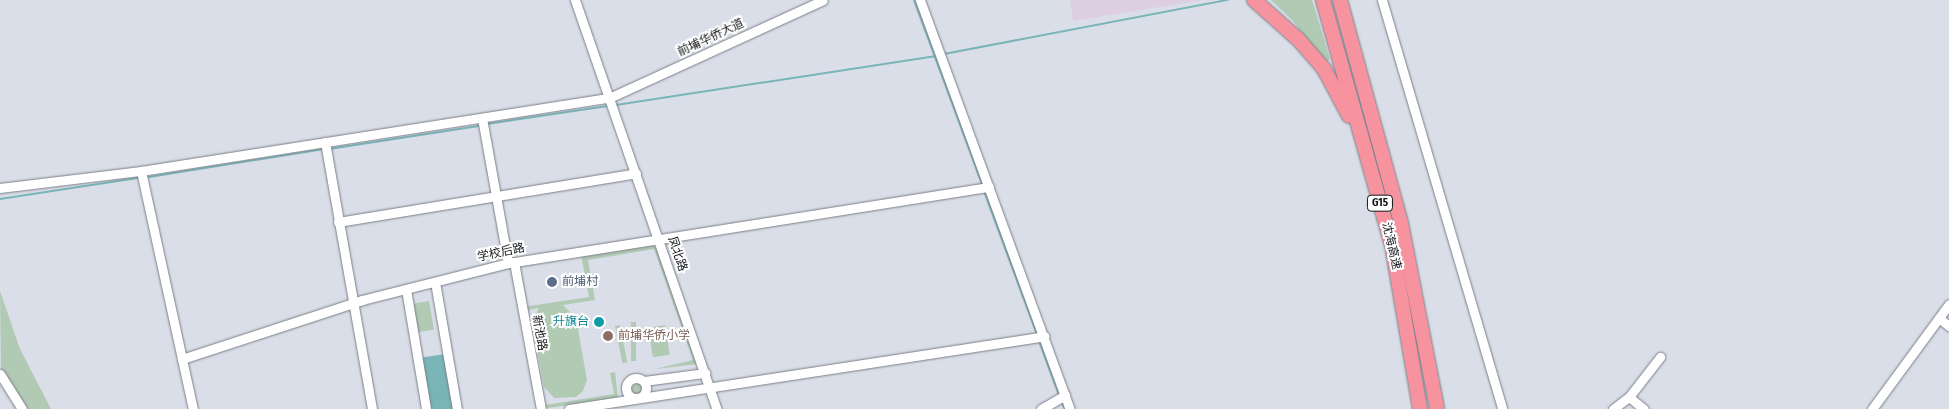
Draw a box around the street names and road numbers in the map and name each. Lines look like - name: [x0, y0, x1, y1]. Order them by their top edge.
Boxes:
- street label: 前埔华侨大道: [675, 16, 747, 60]
- road number: G15: [1366, 194, 1394, 212]
- street label: 沈海高速: [1379, 221, 1403, 271]
- street label: 凤北路: [664, 235, 690, 273]
- street label: 学校后路: [476, 241, 526, 265]
- street label: 新池路: [529, 314, 549, 352]

